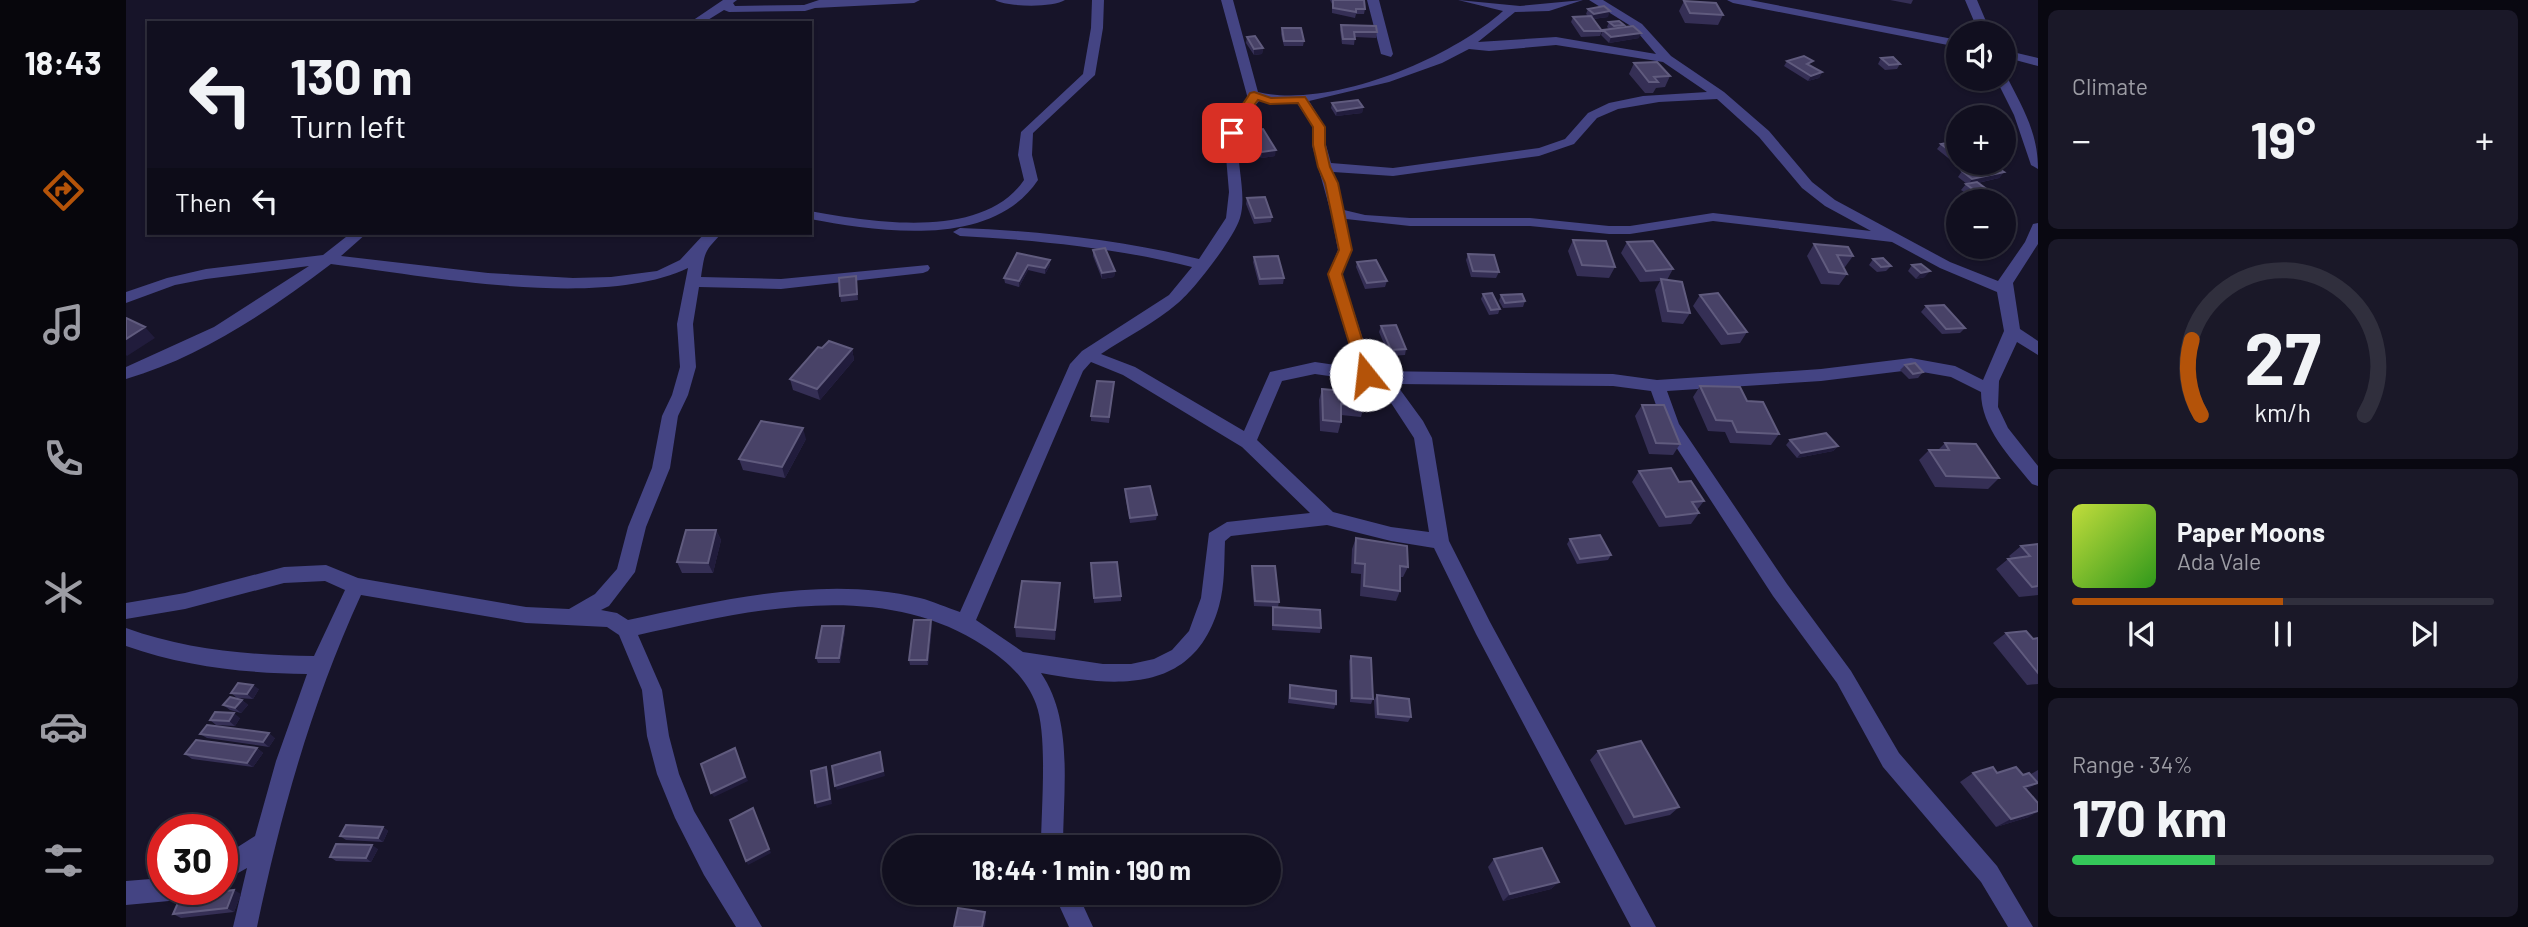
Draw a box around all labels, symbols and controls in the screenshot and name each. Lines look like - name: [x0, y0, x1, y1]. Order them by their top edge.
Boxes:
- map controls: [1946, 21, 2016, 259]
- button: sound: [1946, 21, 2016, 91]
- text: 18:43: [25, 43, 101, 81]
- text: 130 m: [290, 46, 412, 105]
- icon: left: [175, 49, 266, 140]
- text: Climate: [2072, 72, 2148, 100]
- pin: [1202, 103, 1262, 163]
- button: +: [1946, 105, 2016, 175]
- text: Turn left: [290, 106, 407, 144]
- text: 19°: [2250, 107, 2316, 169]
- icon: arrive: [1213, 114, 1251, 152]
- text: −: [2072, 116, 2091, 162]
- text: +: [2475, 116, 2494, 162]
- icon: directions: [39, 166, 88, 215]
- icon: left: [246, 182, 284, 220]
- text: Then: [175, 186, 232, 217]
- button: −: [1946, 189, 2016, 259]
- icon: music: [39, 300, 88, 349]
- text: 27: [2245, 312, 2321, 400]
- position arrow: [1329, 338, 1403, 412]
- text: km/h: [2255, 397, 2311, 427]
- icon: phone: [39, 434, 88, 483]
- text: Paper Moons: [2177, 516, 2325, 547]
- text: Ada Vale: [2177, 547, 2261, 575]
- icon: climate: [39, 568, 88, 617]
- icon: previous: [2123, 615, 2161, 653]
- icon: pause: [2264, 615, 2302, 653]
- icon: next: [2405, 615, 2443, 653]
- icon: car: [39, 702, 88, 751]
- text: Range · 34%: [2072, 750, 2193, 778]
- text: 170 km: [2072, 785, 2227, 847]
- speed limit sign: 30: [147, 814, 238, 905]
- icon: filters: [39, 836, 88, 885]
- text: 18:44 · 1 min · 190 m: [972, 854, 1191, 885]

